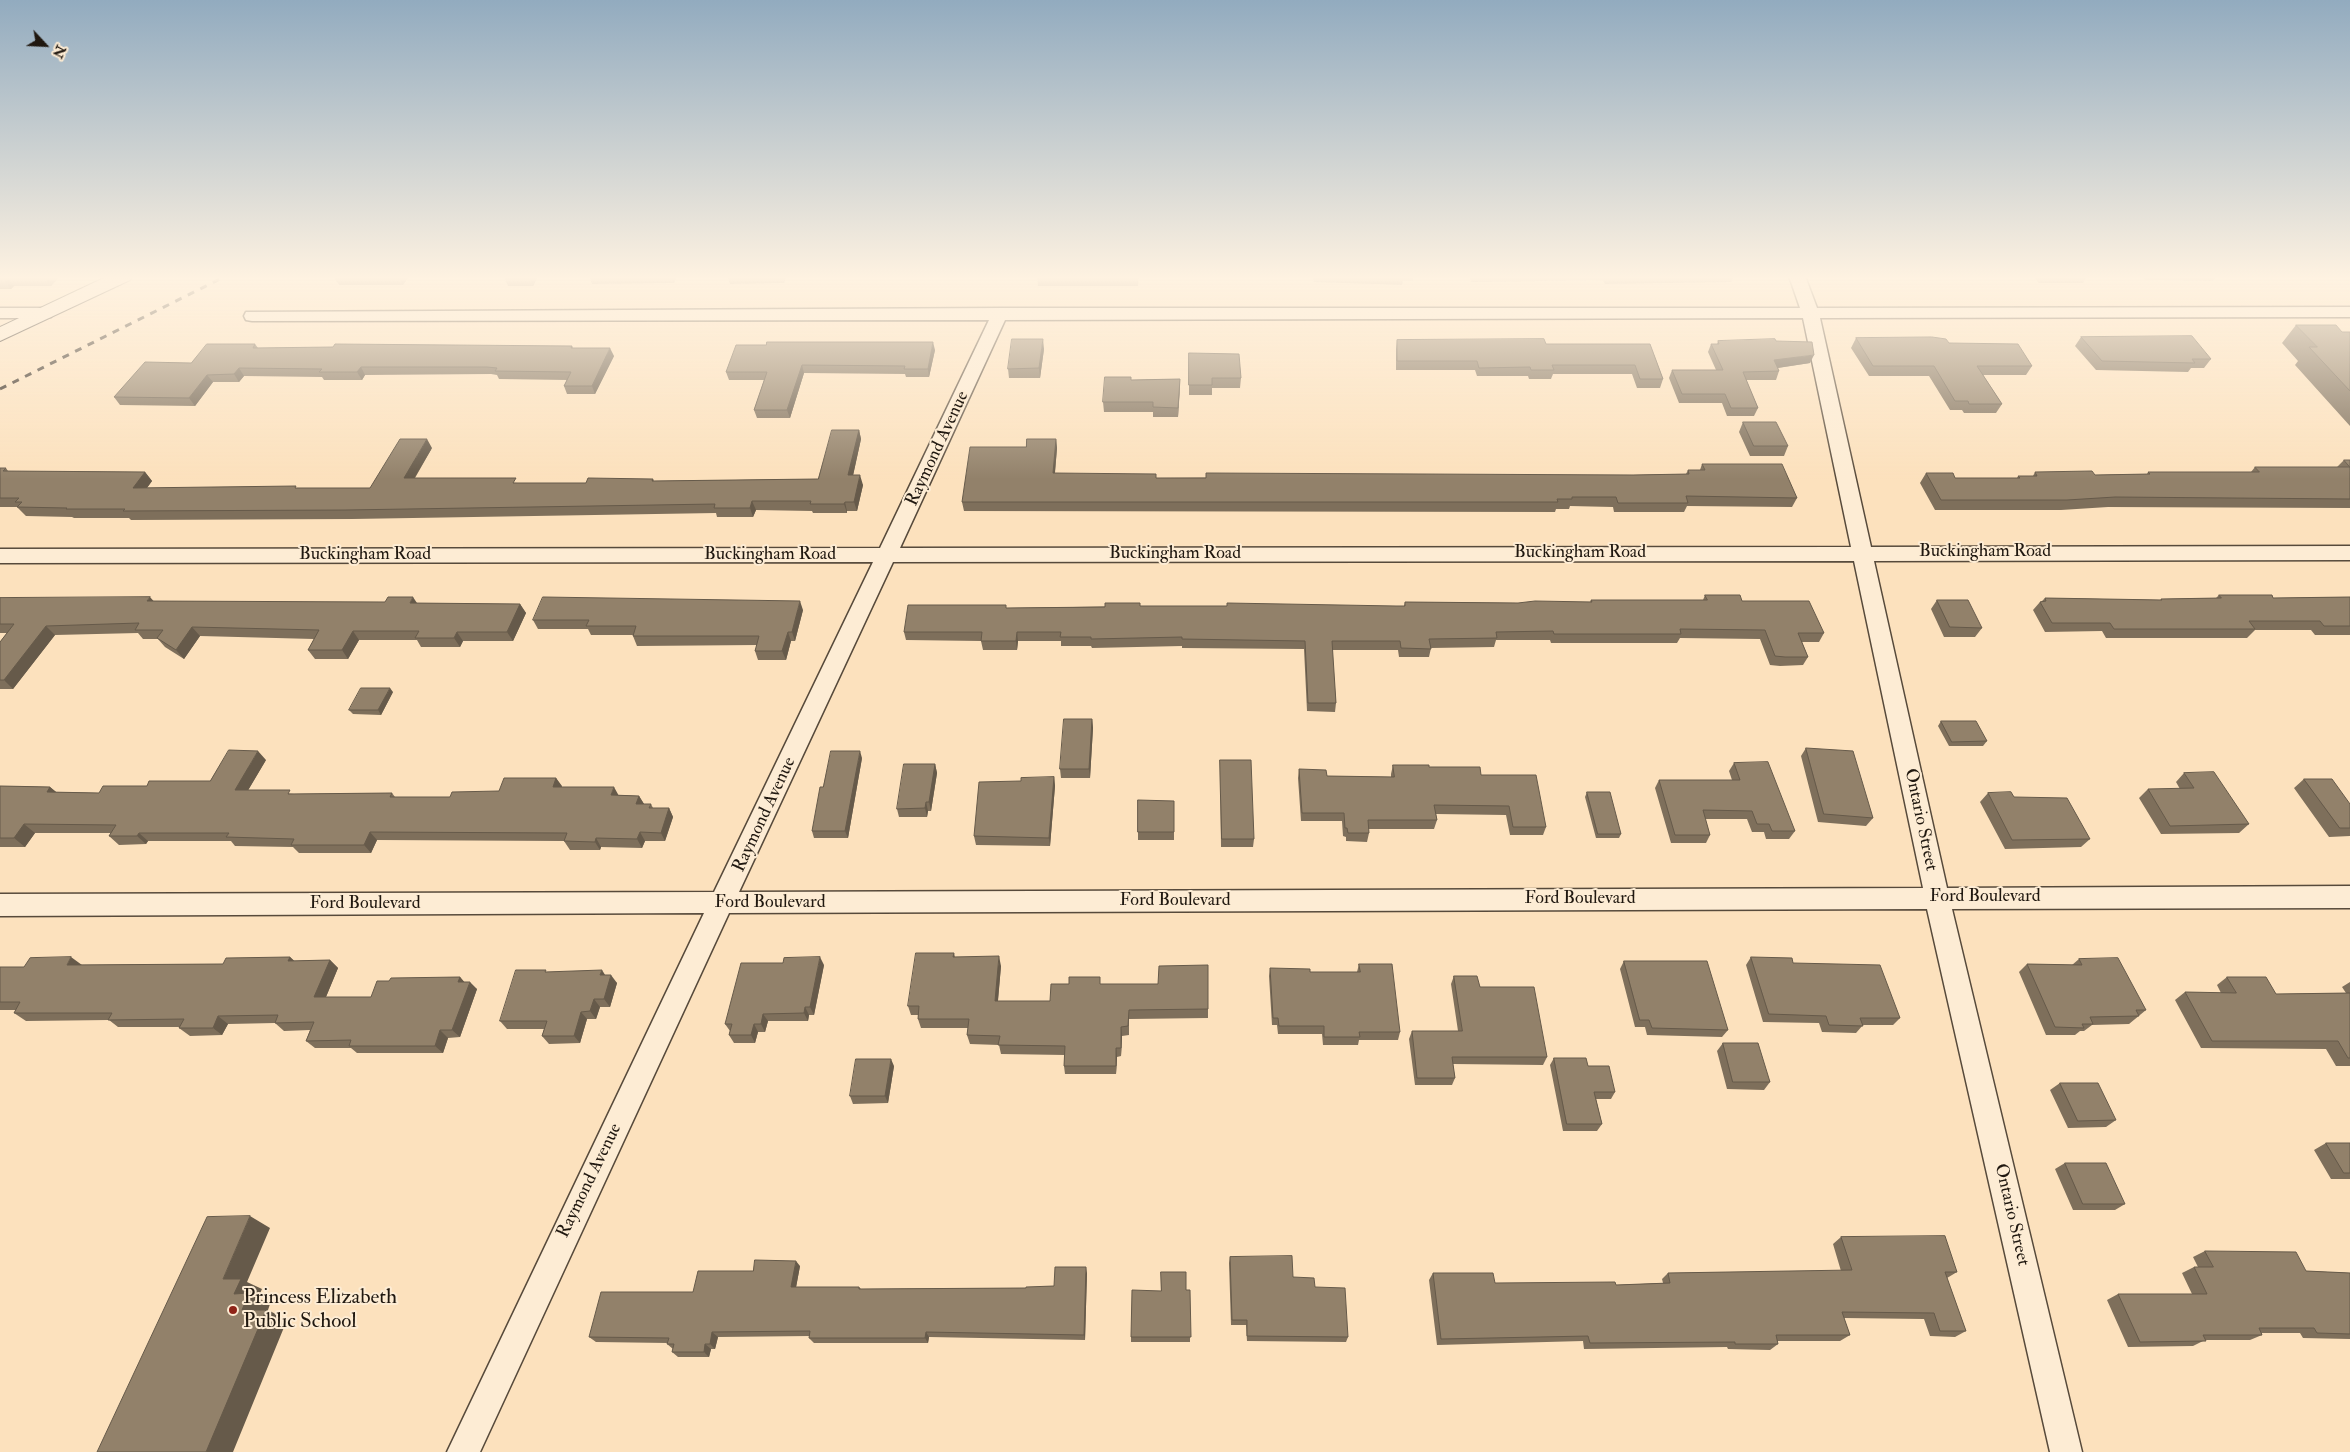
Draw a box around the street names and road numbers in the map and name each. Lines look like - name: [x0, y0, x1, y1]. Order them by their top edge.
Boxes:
- street label: Raymond Avenue: [902, 388, 974, 510]
- street label: Buckingham Road: [1919, 541, 2051, 563]
- street label: Buckingham Road: [1514, 542, 1646, 564]
- street label: Buckingham Road: [1109, 543, 1241, 565]
- street label: Buckingham Road: [299, 544, 431, 566]
- street label: Buckingham Road: [704, 544, 836, 566]
- street label: Raymond Avenue: [729, 754, 801, 876]
- street label: Ontario Street: [1899, 767, 1941, 873]
- street label: Ford Boulevard: [1929, 886, 2041, 908]
- street label: Ford Boulevard: [1524, 888, 1636, 910]
- street label: Ford Boulevard: [1119, 890, 1231, 912]
- street label: Ford Boulevard: [714, 892, 826, 914]
- street label: Ford Boulevard: [309, 893, 421, 915]
- street label: Raymond Avenue: [553, 1120, 627, 1242]
- street label: Ontario Street: [1989, 1162, 2033, 1268]

